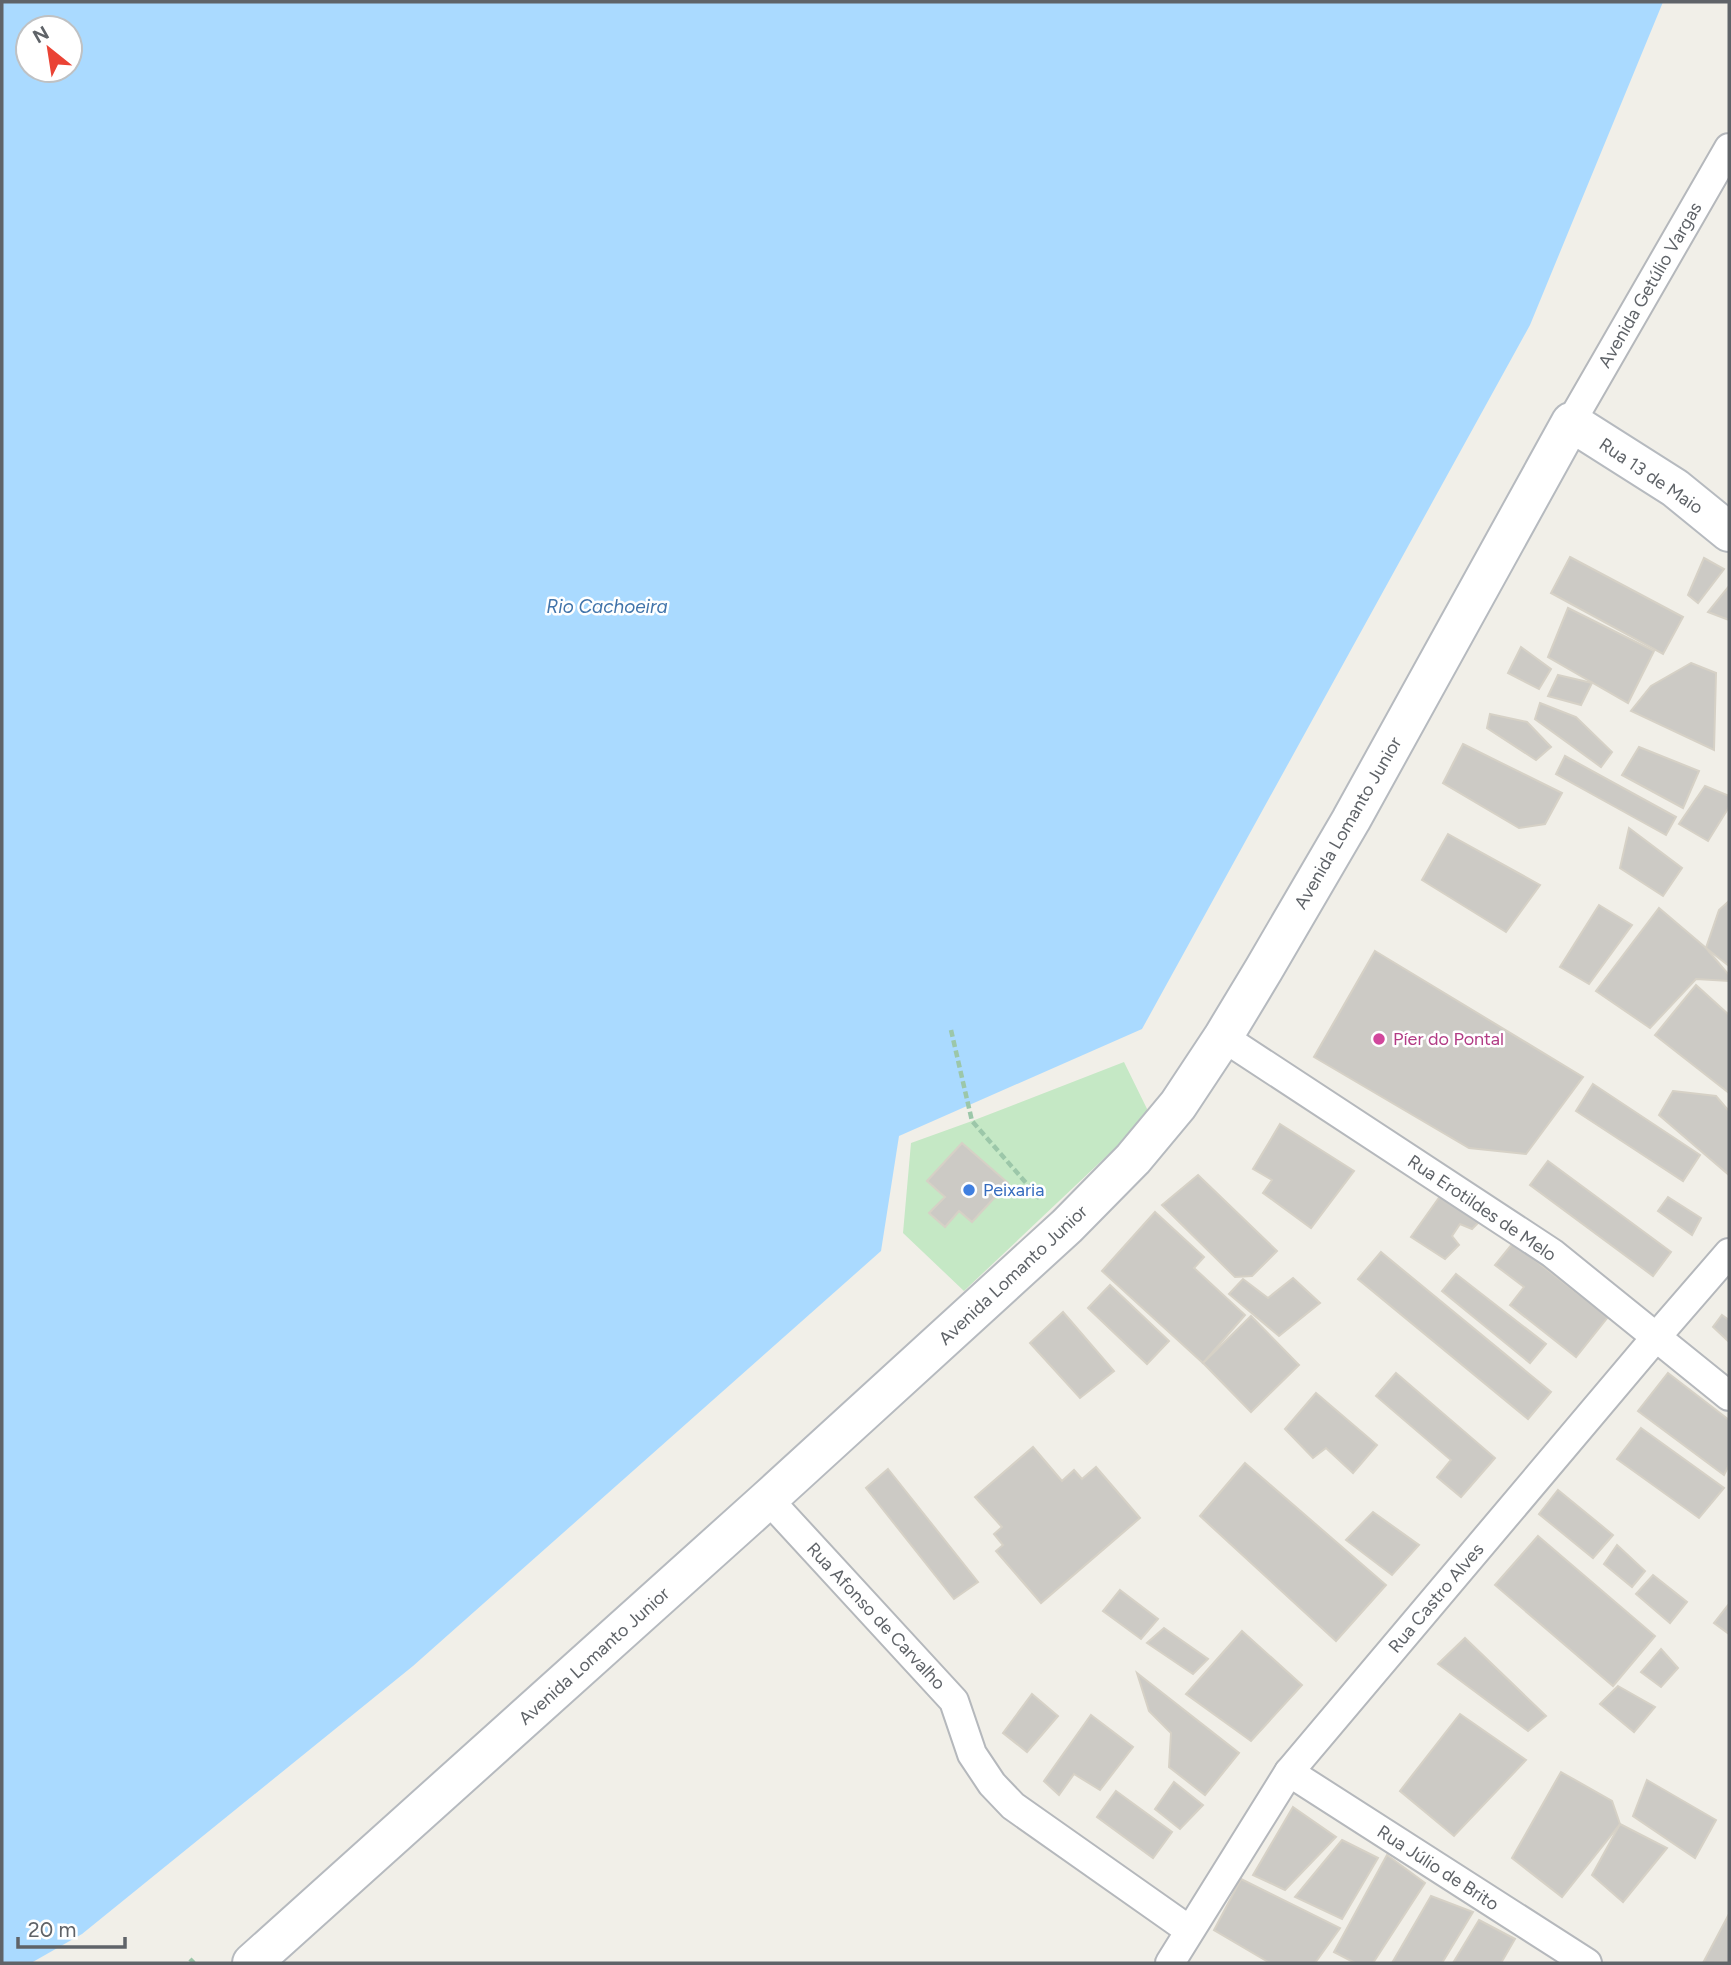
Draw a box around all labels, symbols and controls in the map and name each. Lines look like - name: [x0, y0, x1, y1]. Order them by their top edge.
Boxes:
- north arrow: [14, 14, 84, 84]
- text: N: [29, 21, 53, 48]
- street label: Avenida Getúlio Vargas: [1594, 198, 1706, 372]
- street label: Rua 13 de Maio: [1595, 433, 1707, 519]
- water label: Rio Cachoeira: [546, 595, 668, 618]
- street label: Avenida Lomanto Junior: [1290, 733, 1406, 913]
- place label: Píer do Pontal: [1393, 1028, 1504, 1050]
- marker: Píer do Pontal: [1371, 1031, 1387, 1047]
- street label: Rua Erotildes de Melo: [1403, 1150, 1561, 1266]
- place label: Peixaria: [983, 1179, 1044, 1201]
- marker: Peixaria: [961, 1182, 977, 1198]
- street label: Avenida Lomanto Junior: [934, 1200, 1092, 1350]
- street label: Rua Afonso de Carvalho: [802, 1538, 950, 1694]
- street label: Rua Castro Alves: [1384, 1539, 1488, 1657]
- street label: Avenida Lomanto Junior: [514, 1582, 674, 1730]
- street label: Rua Júlio de Brito: [1373, 1820, 1503, 1916]
- scale bar: [18, 1906, 124, 1950]
- text: 20 m: [28, 1917, 76, 1942]

